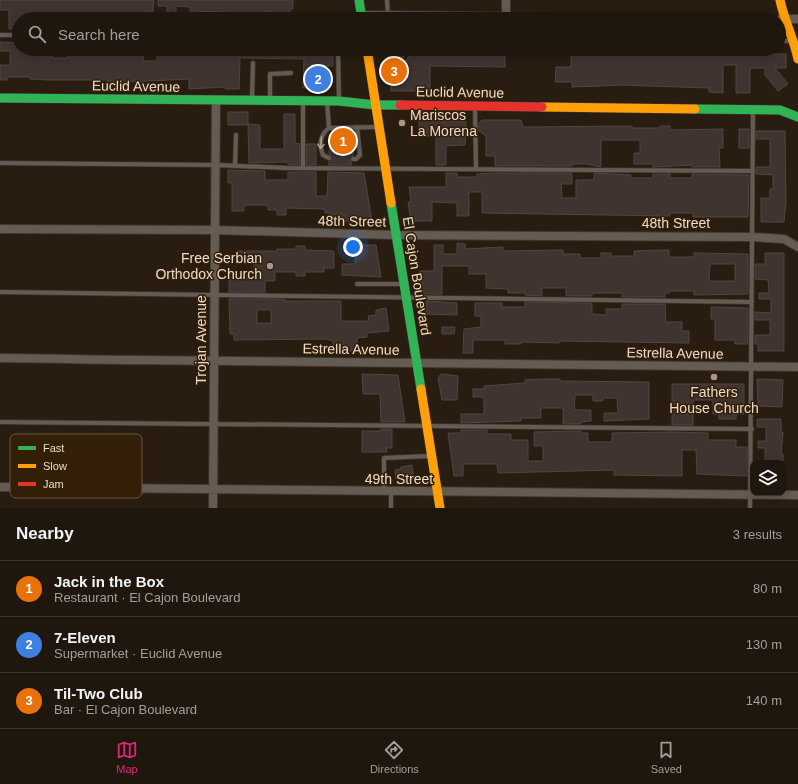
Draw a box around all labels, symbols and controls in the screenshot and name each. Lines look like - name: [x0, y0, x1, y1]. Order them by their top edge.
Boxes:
- search box: [12, 12, 786, 56]
- icon: search: [26, 23, 48, 45]
- text: Search here: [58, 26, 140, 43]
- pin: 3: [381, 56, 407, 86]
- pin: 2: [305, 64, 331, 94]
- street label: Euclid Avenue: [92, 77, 181, 95]
- street label: Euclid Avenue: [416, 83, 505, 101]
- place label: Mariscos La Morena: [410, 107, 477, 139]
- marker: Mariscos La Morena: [397, 118, 407, 128]
- pin: 1: [330, 126, 356, 156]
- one-way arrow: [318, 136, 325, 149]
- street label: 48th Street: [318, 212, 386, 230]
- street label: 48th Street: [642, 215, 710, 231]
- street label: El Cajon Boulevard: [400, 216, 434, 336]
- your location: [343, 237, 363, 257]
- place label: Free Serbian Orthodox Church: [155, 250, 262, 282]
- marker: Free Serbian Orthodox Church: [265, 261, 275, 271]
- street label: Trojan Avenue: [193, 295, 209, 385]
- street label: Estrella Avenue: [302, 340, 400, 358]
- street label: Estrella Avenue: [626, 344, 724, 362]
- marker: Fathers House Church: [709, 372, 719, 382]
- place label: Fathers House Church: [669, 384, 759, 416]
- legend: [10, 434, 142, 498]
- text: Fast: [43, 442, 64, 454]
- text: Slow: [43, 460, 67, 472]
- map controls: [750, 460, 786, 496]
- button: layers: [750, 460, 786, 496]
- street label: 49th Street: [365, 471, 433, 487]
- text: Jam: [43, 478, 64, 490]
- text: Nearby: [16, 524, 74, 543]
- text: 3 results: [733, 527, 782, 542]
- text: Jack in the Box: [54, 573, 164, 590]
- text: 1: [25, 581, 33, 596]
- text: 80 m: [753, 581, 782, 596]
- text: Restaurant · El Cajon Boulevard: [54, 590, 240, 605]
- text: 7-Eleven: [54, 629, 116, 646]
- text: 2: [25, 637, 33, 652]
- text: 130 m: [746, 637, 782, 652]
- text: Supermarket · Euclid Avenue: [54, 646, 222, 661]
- text: Til-Two Club: [54, 685, 143, 702]
- text: 3: [25, 693, 33, 708]
- text: 140 m: [746, 693, 782, 708]
- text: Bar · El Cajon Boulevard: [54, 702, 197, 717]
- tab: Map: [116, 739, 138, 775]
- tab: Directions: [370, 739, 419, 775]
- tab: Saved: [651, 739, 682, 775]

